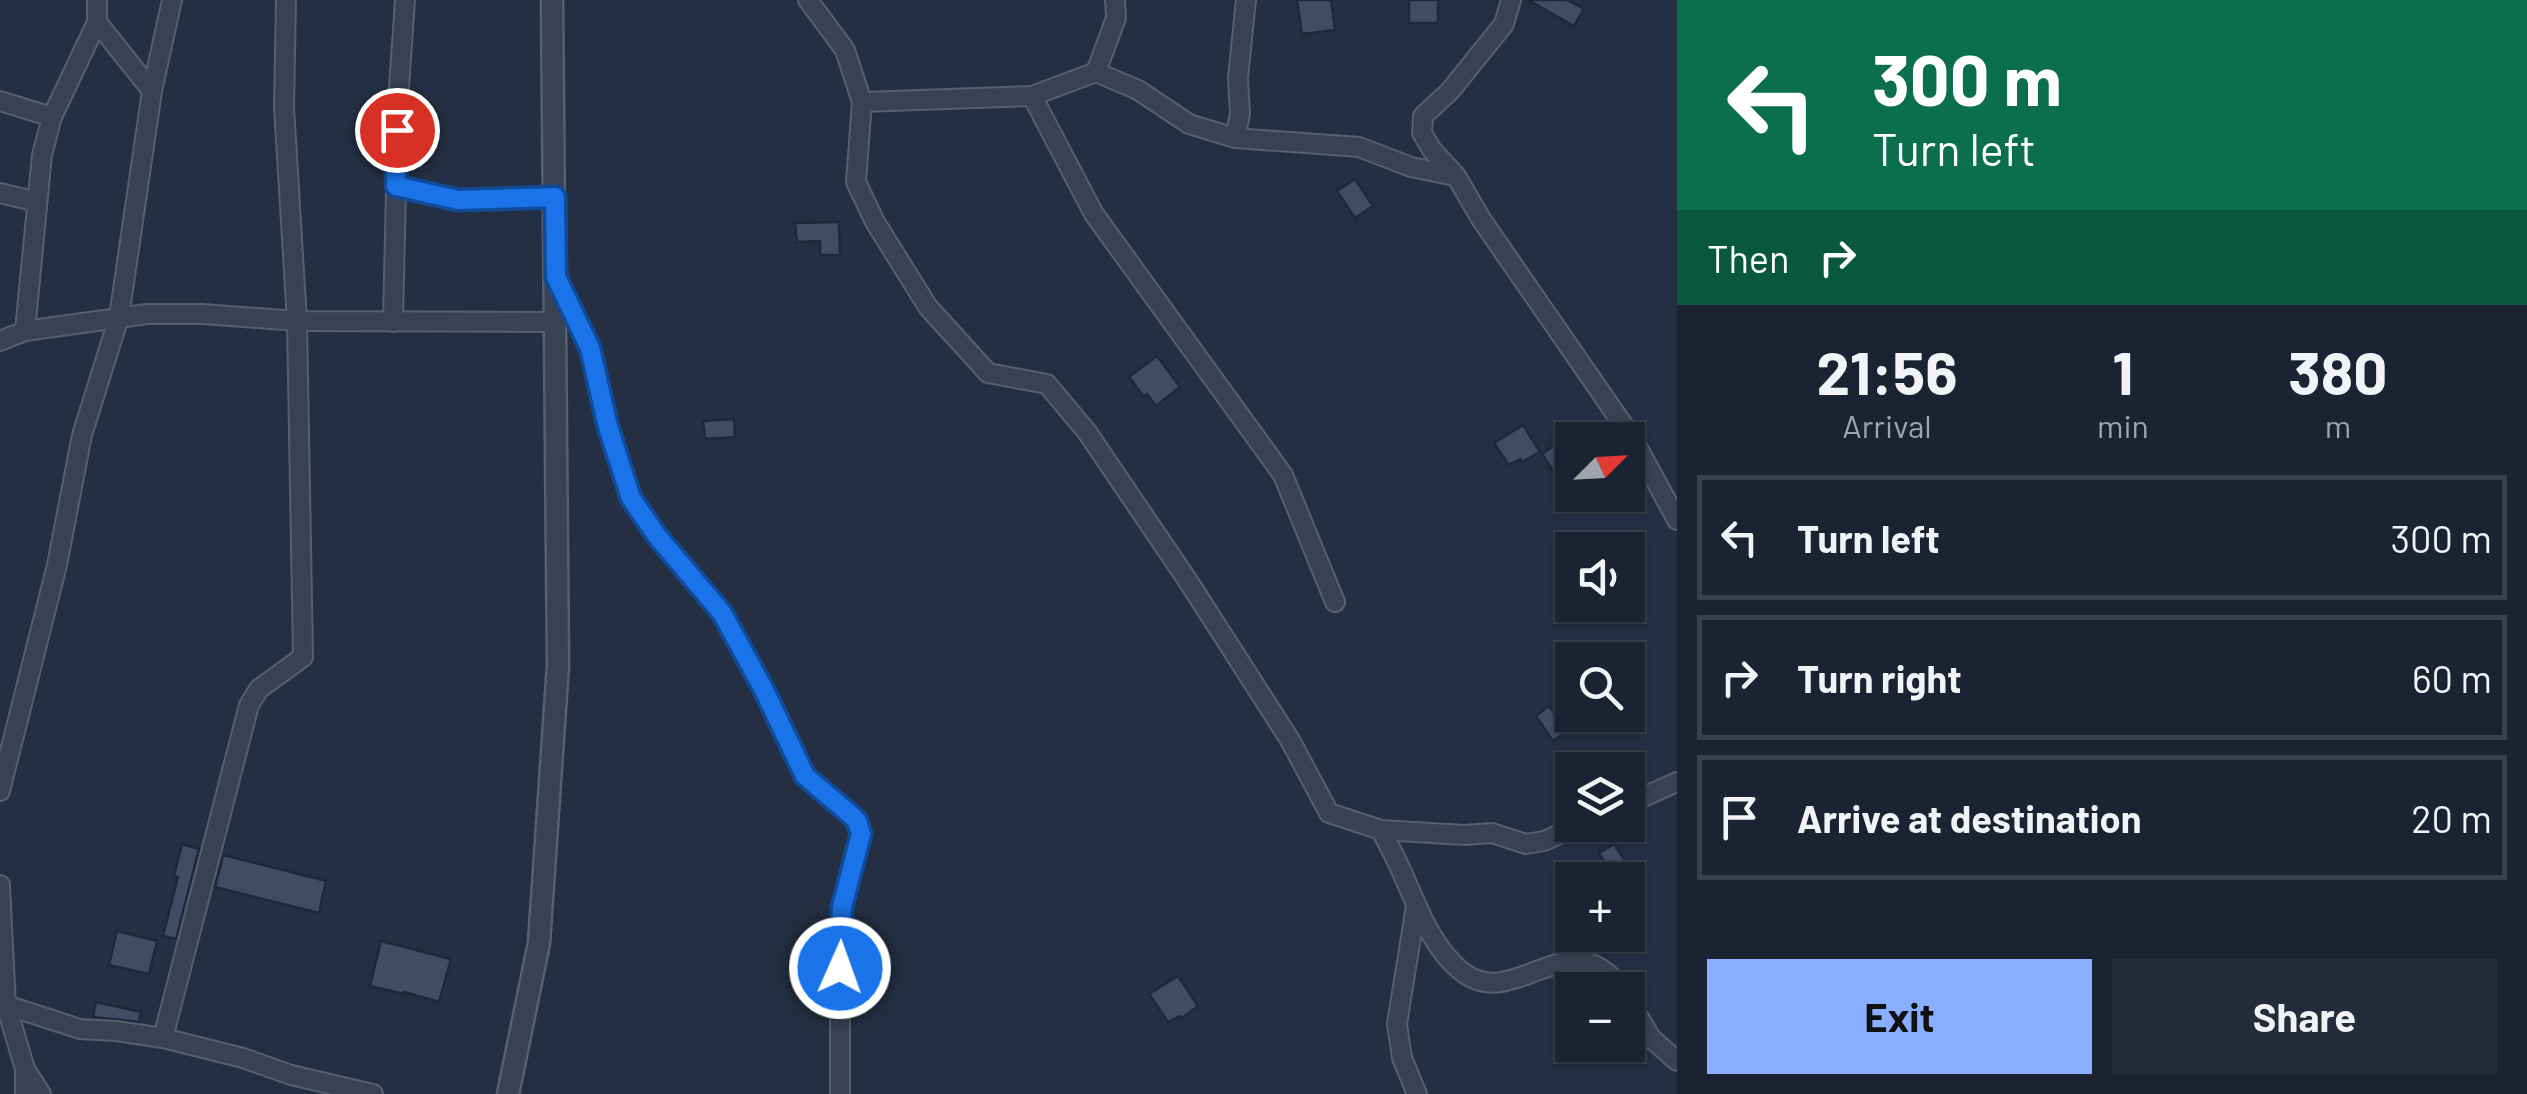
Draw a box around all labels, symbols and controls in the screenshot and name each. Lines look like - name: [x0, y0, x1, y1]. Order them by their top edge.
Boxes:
- text: 300 m: [1872, 36, 2062, 120]
- icon: left: [1707, 40, 1837, 170]
- pin: [355, 88, 440, 173]
- icon: arrive: [370, 103, 425, 158]
- text: Turn left: [1872, 121, 2036, 175]
- icon: right: [1810, 230, 1865, 285]
- text: Then: [1707, 235, 1790, 281]
- text: 21:56: [1817, 335, 1957, 407]
- text: 1: [2112, 335, 2134, 407]
- text: 380: [2288, 335, 2387, 407]
- text: Arrival: [1842, 406, 1932, 444]
- text: min: [2097, 406, 2149, 444]
- text: m: [2325, 406, 2351, 444]
- north arrow: [1555, 422, 1645, 512]
- map controls: [1555, 422, 1645, 1062]
- icon: left: [1712, 510, 1767, 565]
- text: Turn left: [1797, 515, 1940, 561]
- text: 300 m: [2390, 515, 2492, 561]
- button: sound: [1555, 532, 1645, 622]
- button: search: [1555, 642, 1645, 732]
- icon: right: [1712, 650, 1767, 705]
- text: Turn right: [1797, 655, 1962, 701]
- text: 60 m: [2412, 655, 2492, 701]
- button: layers: [1555, 752, 1645, 842]
- icon: arrive: [1712, 790, 1767, 845]
- text: Arrive at destination: [1797, 795, 2142, 841]
- text: 20 m: [2411, 795, 2492, 841]
- button: +: [1555, 862, 1645, 952]
- position arrow: [788, 916, 892, 1020]
- button: Exit: [1707, 959, 2092, 1074]
- button: Share: [2112, 959, 2497, 1074]
- button: −: [1555, 972, 1645, 1062]

